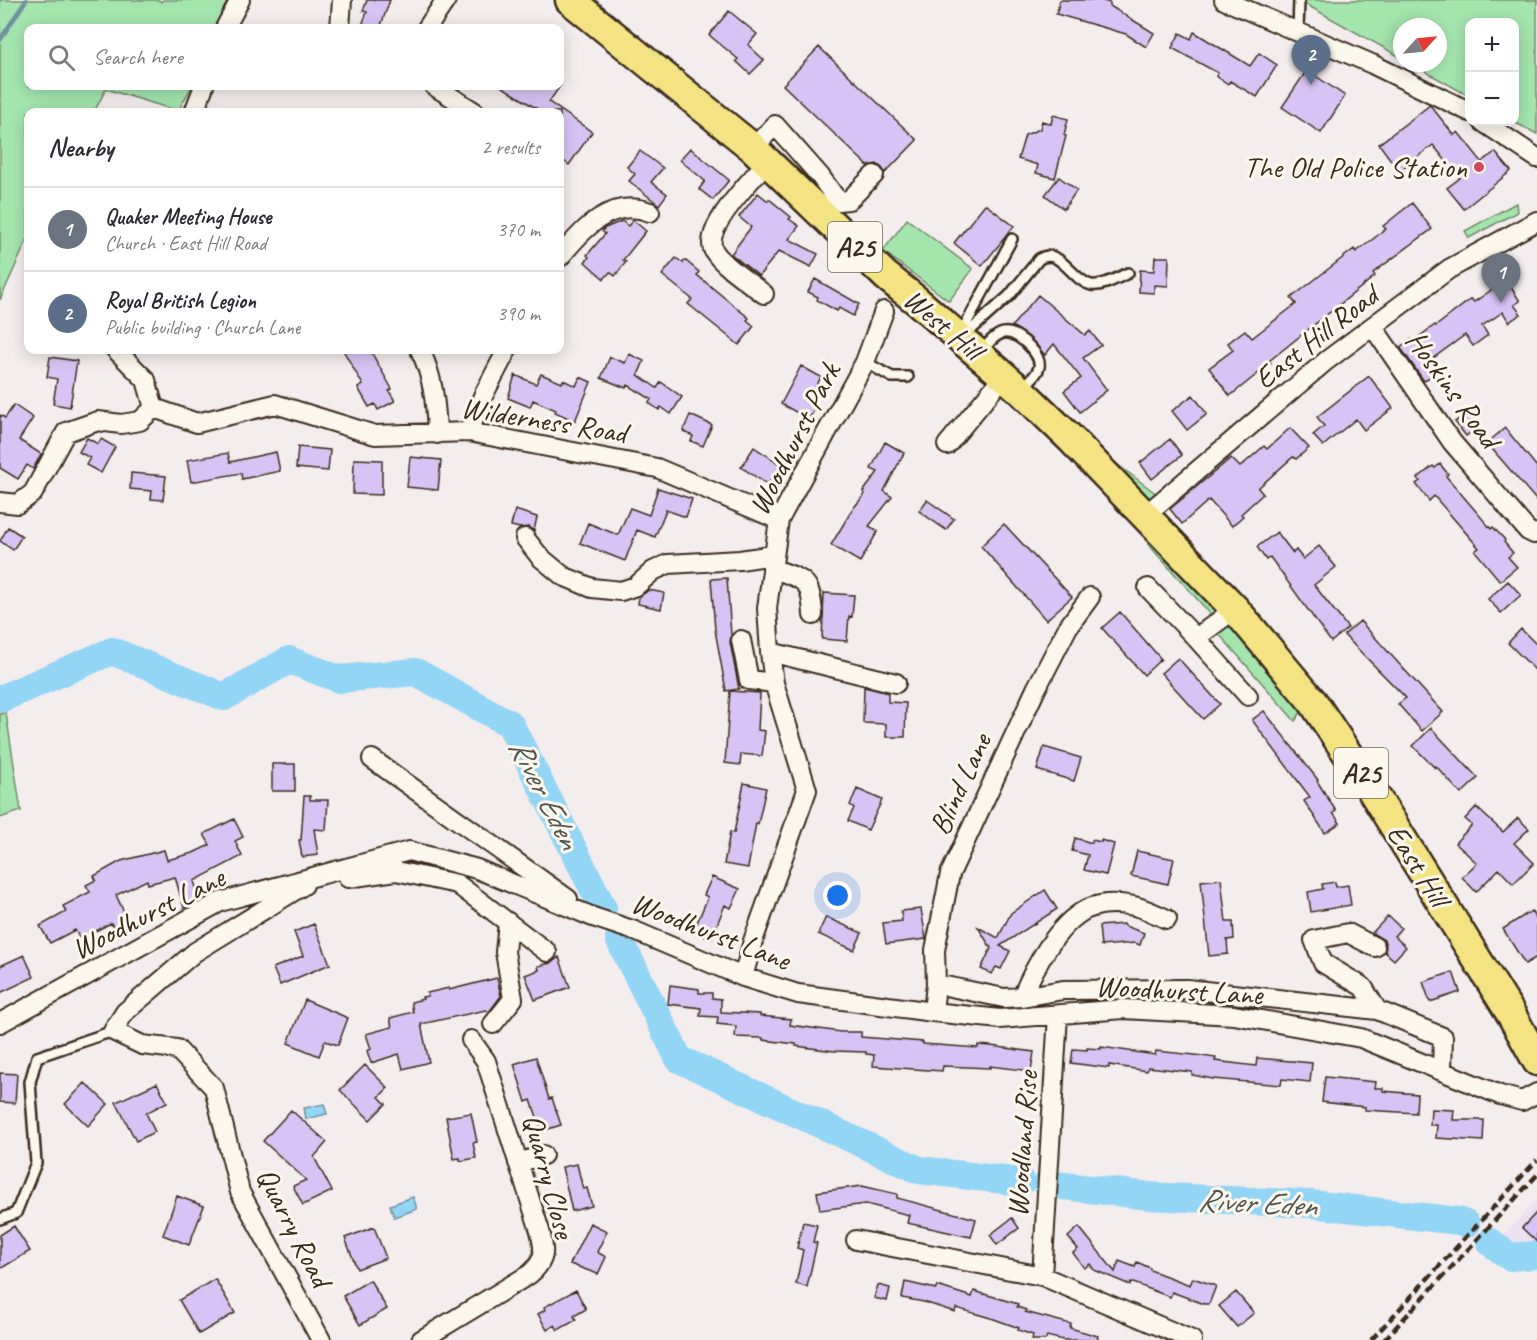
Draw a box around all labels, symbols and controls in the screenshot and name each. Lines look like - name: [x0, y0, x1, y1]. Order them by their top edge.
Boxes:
- north arrow: [1393, 18, 1447, 72]
- map controls: [1465, 18, 1519, 126]
- button: +: [1465, 18, 1519, 72]
- search box: [24, 24, 564, 90]
- pin: 2: [1292, 36, 1330, 85]
- icon: search: [45, 41, 78, 74]
- text: Search here: [93, 43, 183, 71]
- button: −: [1465, 72, 1519, 126]
- text: Nearby: [48, 131, 113, 164]
- text: 2 results: [481, 135, 540, 160]
- place label: The Old Police Station: [1244, 148, 1467, 186]
- marker: The Old Police Station: [1472, 160, 1486, 174]
- text: Quaker Meeting House: [105, 203, 271, 231]
- text: 1: [63, 217, 72, 242]
- text: 370 m: [497, 217, 540, 242]
- road number: A25: [828, 222, 882, 272]
- text: Church · East Hill Road: [105, 231, 266, 256]
- pin: 1: [1482, 254, 1520, 303]
- street label: East Hill Road: [1246, 274, 1389, 397]
- street label: West Hill: [896, 280, 994, 371]
- text: Royal British Legion: [105, 287, 256, 315]
- text: 2: [63, 301, 72, 326]
- text: 390 m: [497, 301, 540, 326]
- text: Public building · Church Lane: [105, 315, 300, 340]
- street label: Hoskins Road: [1397, 323, 1511, 459]
- street label: Woodhurst Park: [740, 355, 849, 521]
- street label: Wilderness Road: [459, 388, 633, 452]
- street label: Blind Lane: [920, 725, 1001, 841]
- water label: River Eden: [499, 731, 591, 857]
- road number: A25: [1334, 748, 1388, 798]
- street label: East Hill: [1378, 817, 1460, 917]
- street label: Woodhurst Lane: [65, 857, 233, 968]
- your location: [823, 881, 852, 910]
- street label: Woodhurst Lane: [626, 883, 798, 979]
- street label: Woodhurst Lane: [1095, 967, 1265, 1013]
- street label: Woodland Rise: [998, 1068, 1046, 1218]
- street label: Quarry Close: [514, 1110, 584, 1245]
- street label: Quarry Road: [248, 1161, 342, 1297]
- water label: River Eden: [1197, 1179, 1320, 1226]

